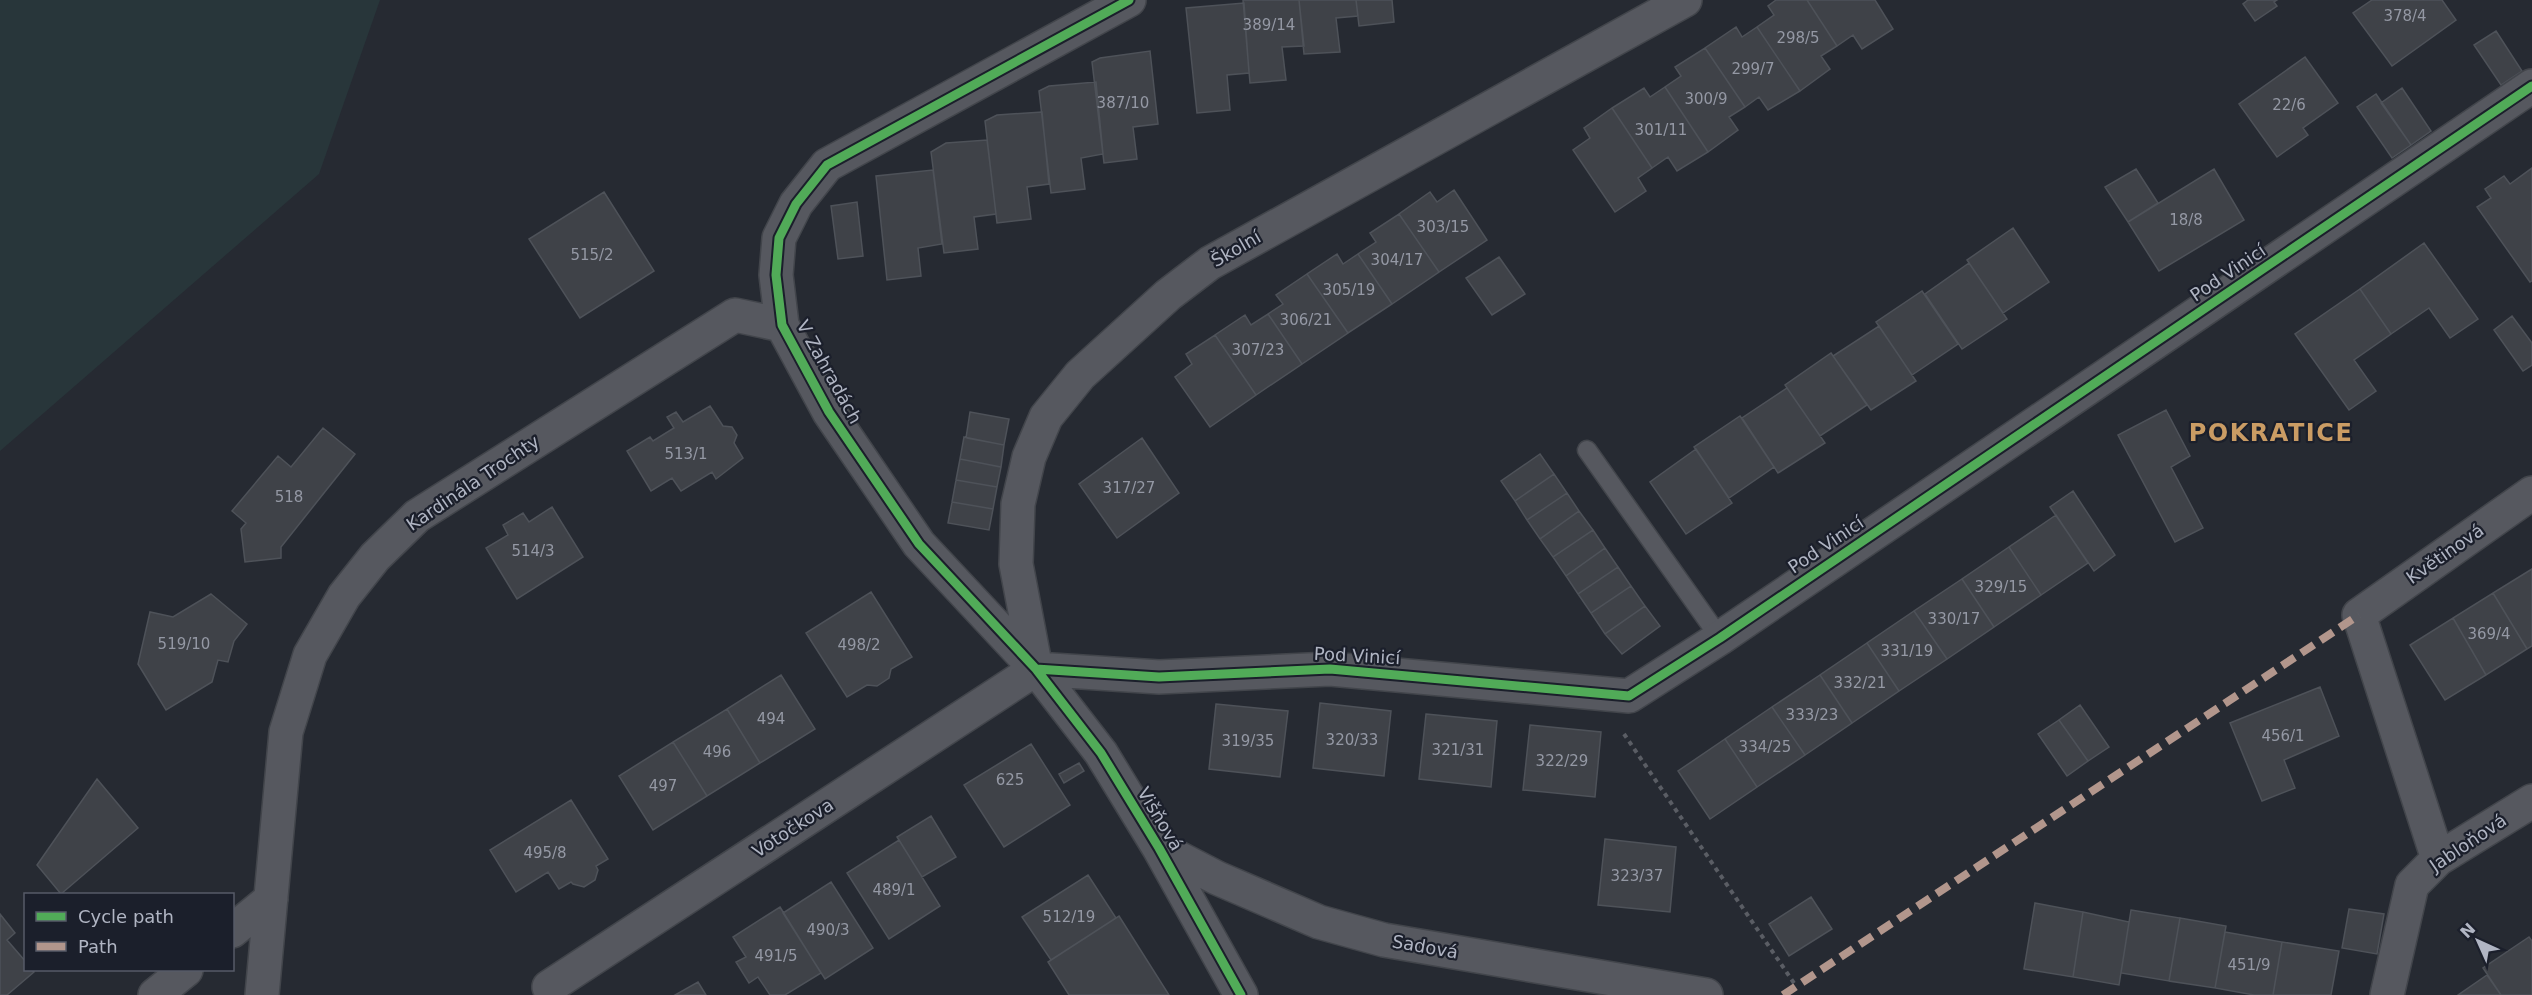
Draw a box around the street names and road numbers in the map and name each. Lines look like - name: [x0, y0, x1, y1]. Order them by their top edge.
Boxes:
- street label: Školní: [1207, 226, 1265, 271]
- street label: Pod Vinicí: [2186, 239, 2270, 306]
- street label: V Zahradách: [792, 316, 866, 427]
- street label: Kardinála Trochty: [402, 430, 543, 535]
- street label: Pod Vinicí: [1784, 511, 1868, 578]
- street label: Květinová: [2402, 519, 2487, 588]
- street label: Pod Vinicí: [1313, 643, 1402, 668]
- street label: Višňová: [1133, 783, 1188, 854]
- street label: Votočkova: [748, 794, 837, 862]
- street label: Jabloňová: [2425, 809, 2510, 876]
- street label: Sadová: [1390, 930, 1460, 963]

